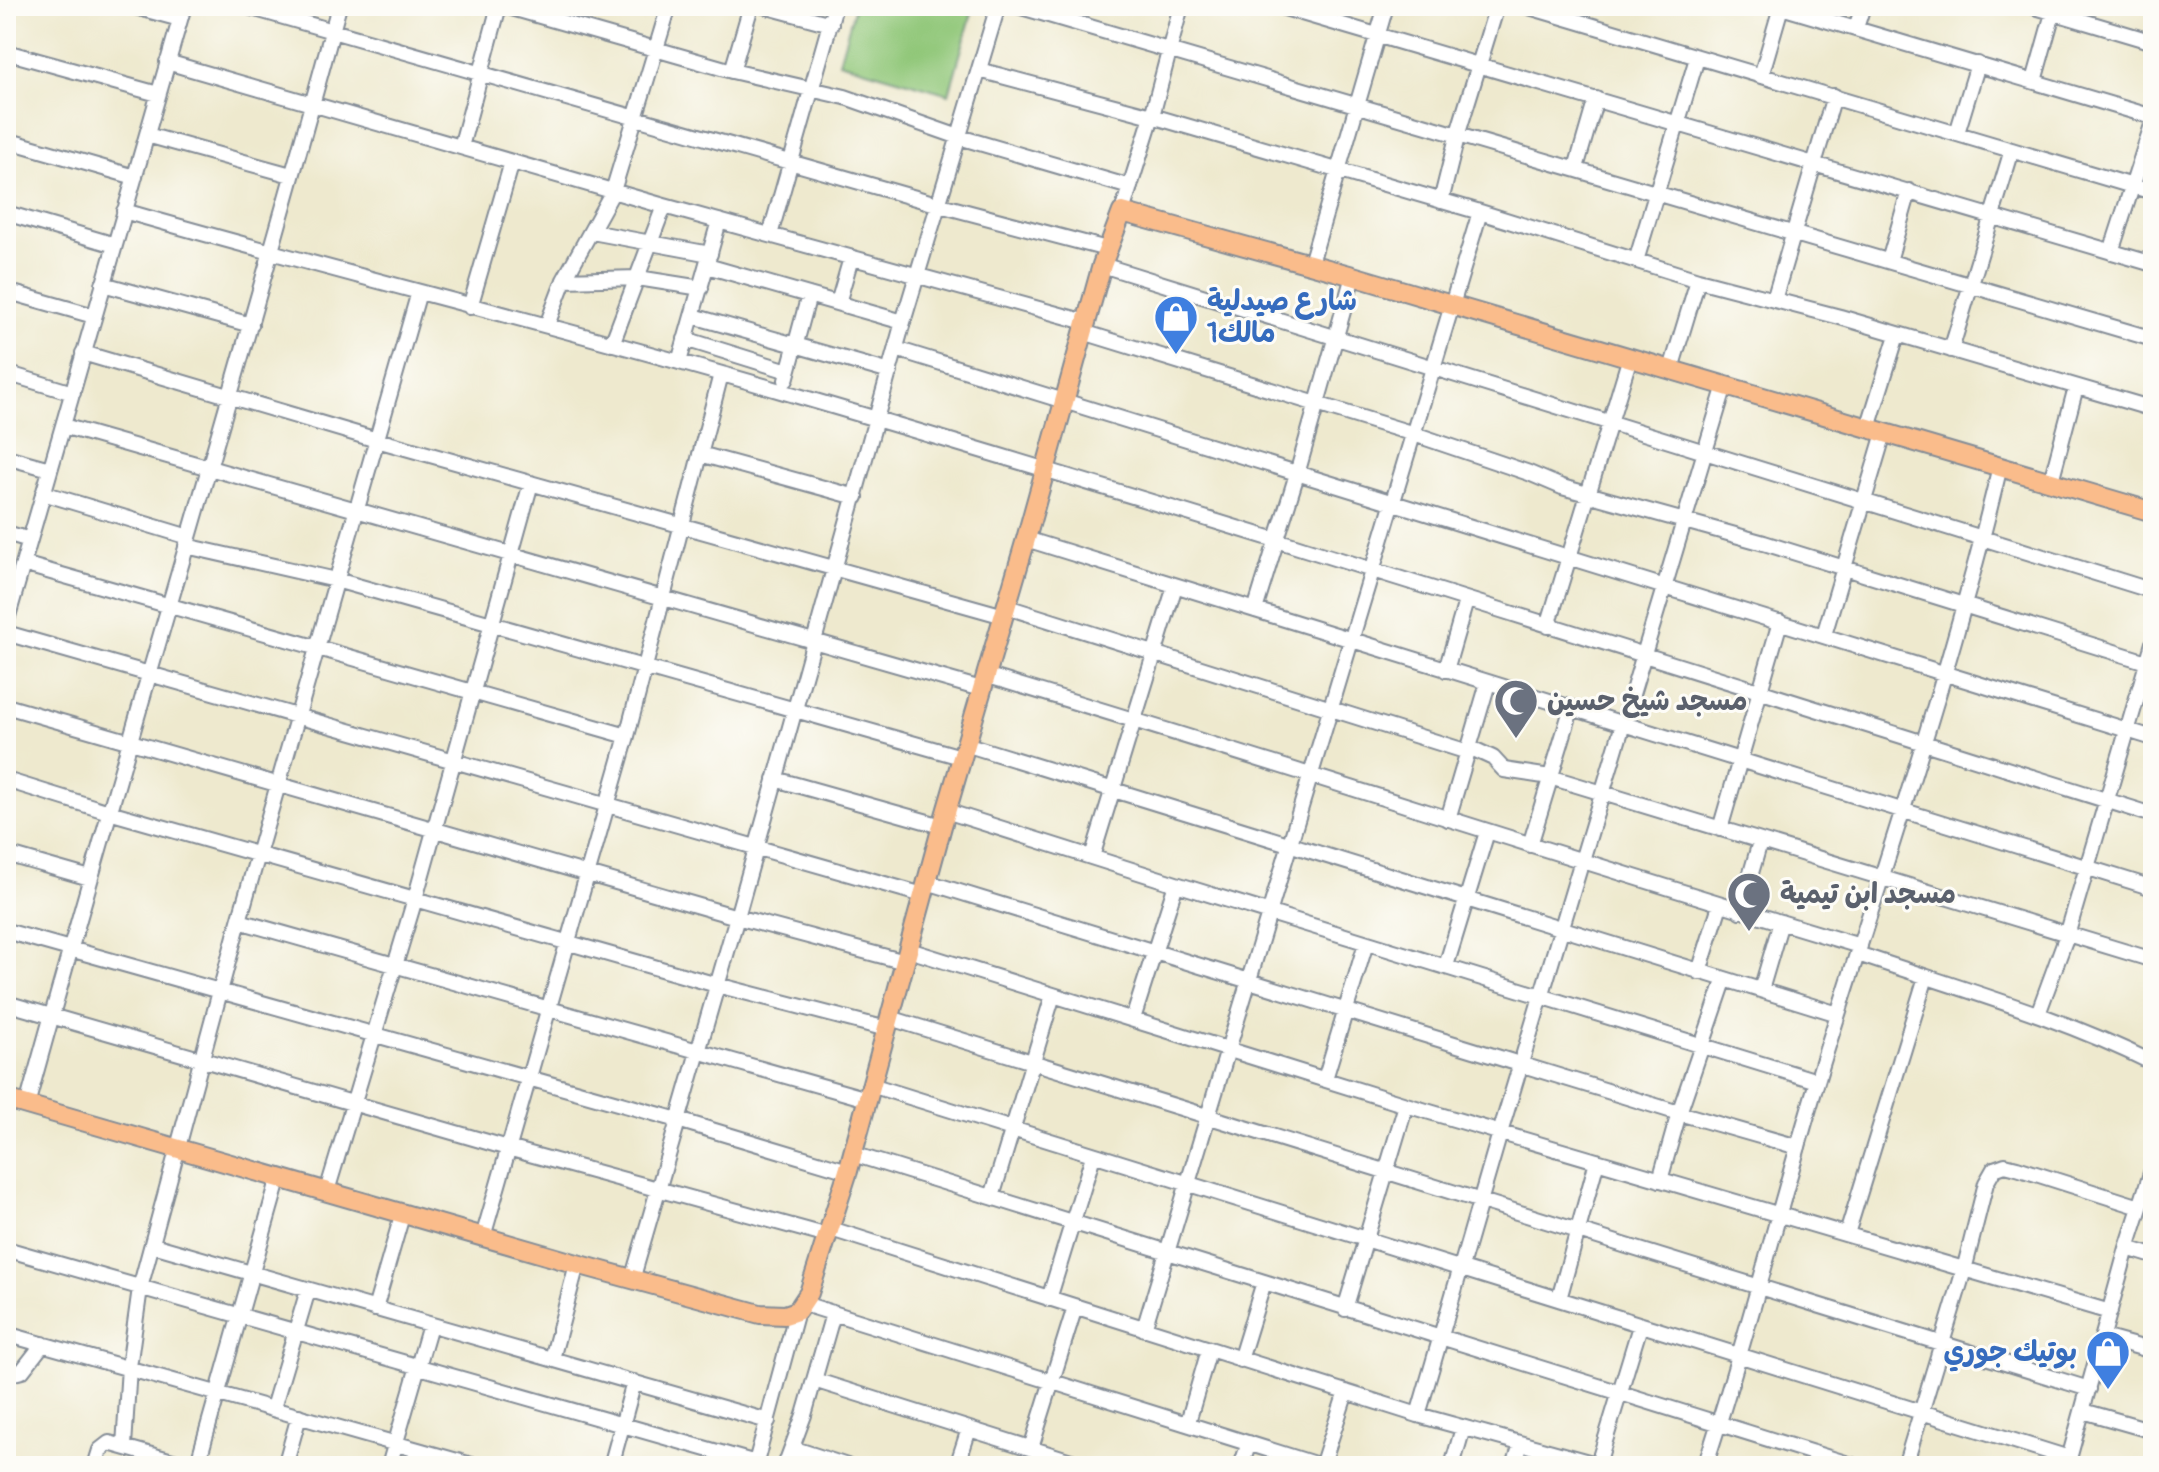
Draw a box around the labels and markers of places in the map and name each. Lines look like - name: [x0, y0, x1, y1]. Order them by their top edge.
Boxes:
- place label: شارع صيدلية مالك1: [1207, 284, 1357, 351]
- shop icon: شارع صيدلية مالك1: [1152, 293, 1200, 356]
- mosque icon: مسجد شيخ حسين: [1492, 677, 1540, 740]
- place label: مسجد شيخ حسين: [1547, 684, 1748, 719]
- mosque icon: مسجد ابن تيمية: [1725, 870, 1773, 933]
- place label: مسجد ابن تيمية: [1780, 877, 1956, 912]
- shop icon: بوتيك جوري: [2084, 1328, 2132, 1391]
- place label: بوتيك جوري: [1944, 1335, 2077, 1372]

